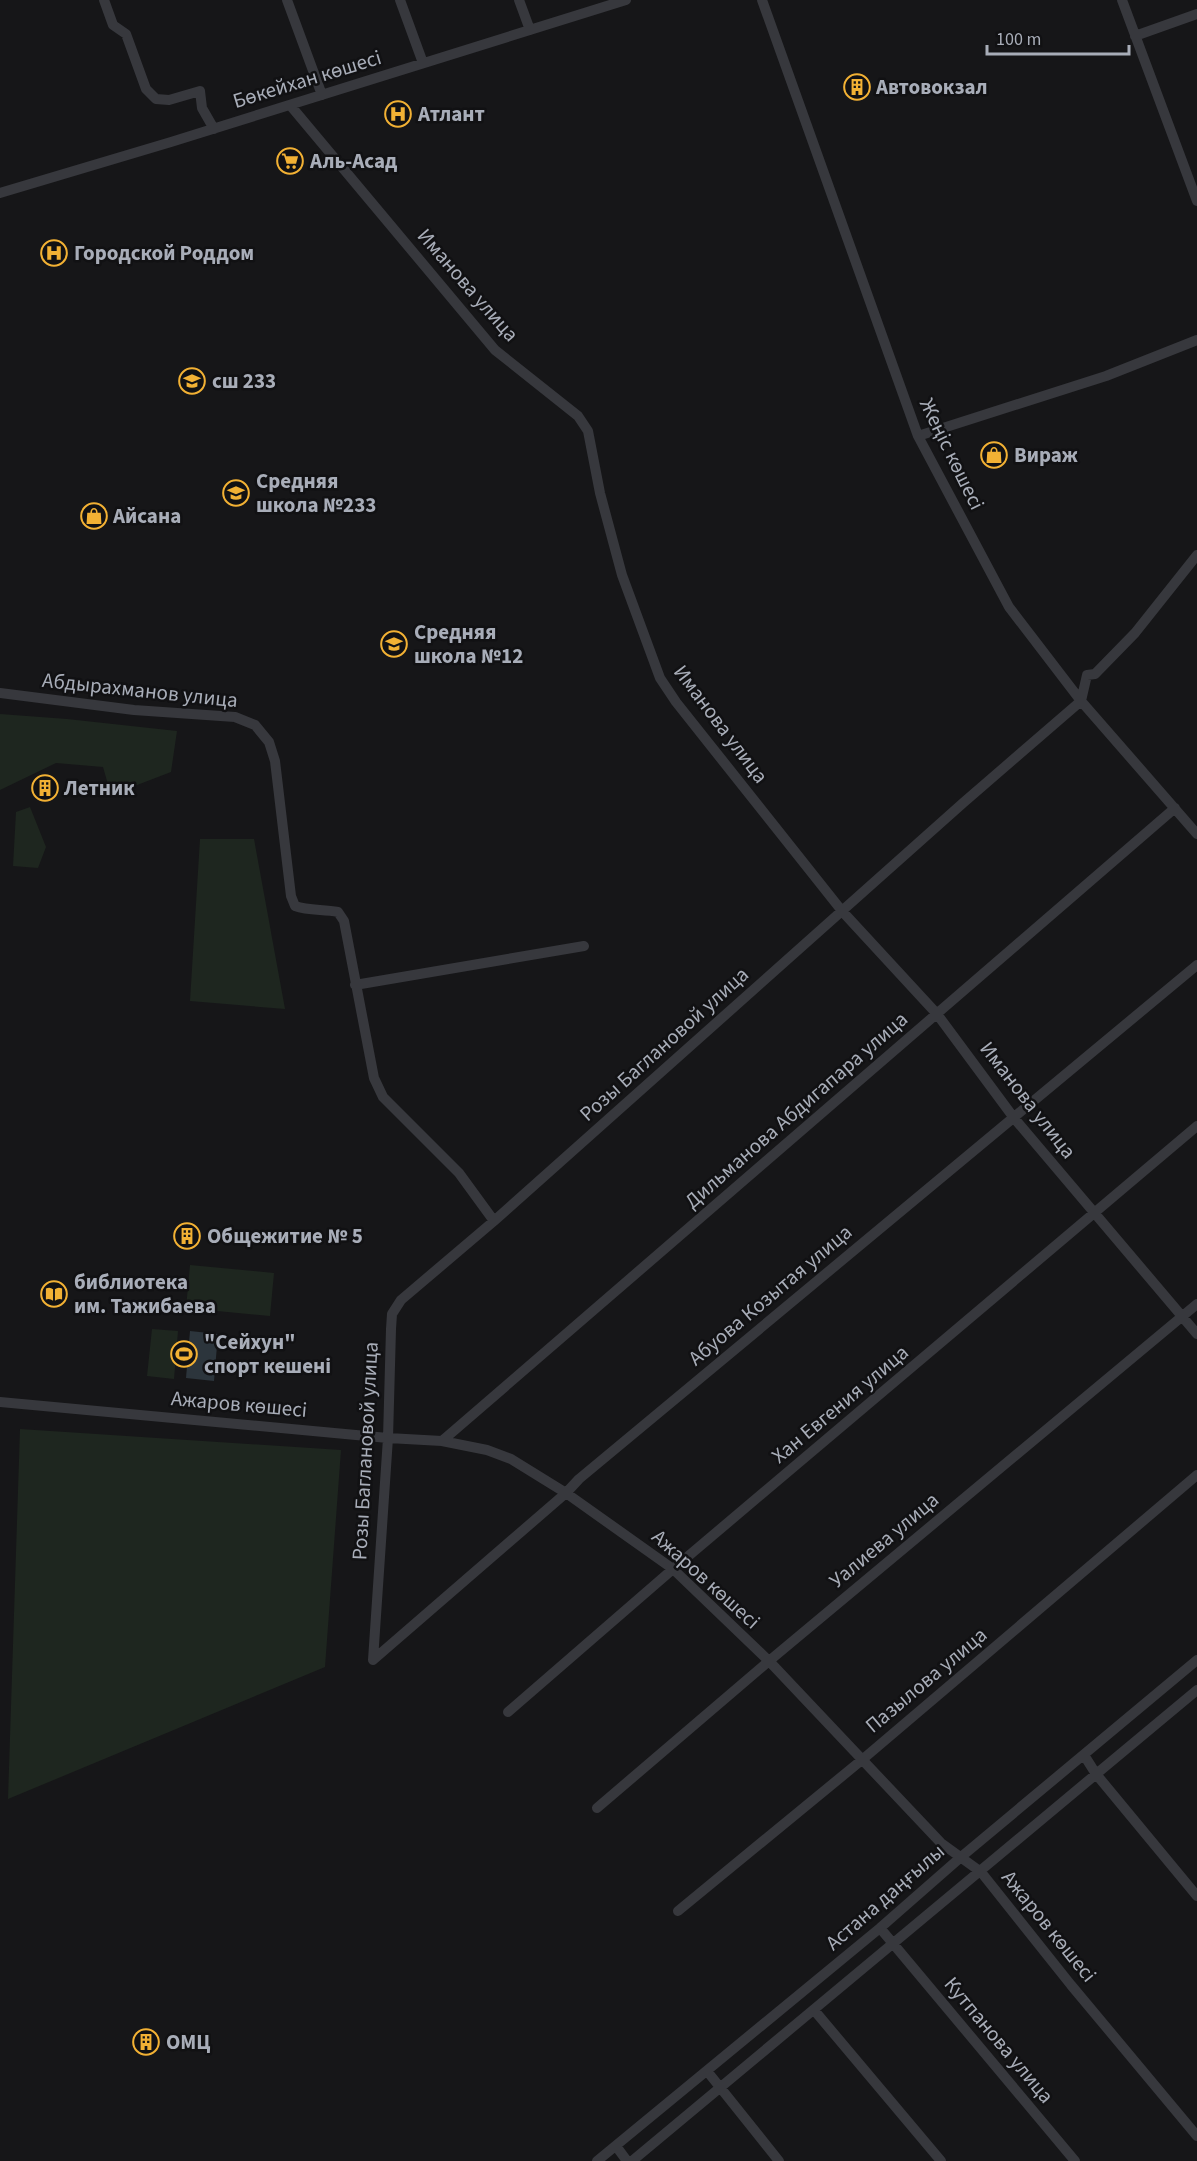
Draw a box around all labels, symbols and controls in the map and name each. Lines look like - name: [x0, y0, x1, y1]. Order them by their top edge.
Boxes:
- scale bar: [987, 18, 1130, 56]
- text: 100 m: [996, 27, 1041, 52]
- street label: Бөкейхан көшесі: [229, 42, 385, 116]
- building icon: Автовокзал: [842, 72, 872, 102]
- place label: Автовокзал: [875, 72, 987, 102]
- hospital icon: Атлант: [383, 99, 413, 129]
- place label: Атлант: [417, 99, 485, 129]
- supermarket icon: Аль-Асад: [275, 146, 305, 176]
- place label: Аль-Асад: [309, 146, 398, 176]
- street label: Иманова улица: [410, 222, 526, 348]
- hospital icon: Городской Роддом: [39, 238, 69, 268]
- place label: Городской Роддом: [74, 238, 254, 268]
- school or university icon: сш 233: [177, 366, 207, 396]
- place label: сш 233: [212, 366, 276, 396]
- street label: Жеңіс көшесі: [912, 393, 992, 515]
- shop icon: Вираж: [979, 440, 1009, 470]
- place label: Вираж: [1014, 440, 1078, 470]
- place label: Средняя школа №233: [256, 466, 376, 520]
- school or university icon: Средняя школа №233: [221, 478, 251, 508]
- shop icon: Айсана: [79, 501, 109, 531]
- place label: Айсана: [112, 501, 181, 531]
- place label: Средняя школа №12: [414, 617, 523, 671]
- school or university icon: Средняя школа №12: [379, 629, 409, 659]
- street label: Иманова улица: [666, 659, 776, 789]
- street label: Абдырахманов улица: [41, 665, 239, 715]
- building icon: Летник: [30, 773, 60, 803]
- place label: Летник: [63, 773, 135, 803]
- street label: Розы Баглановой улица: [573, 960, 755, 1128]
- street label: Дильманова Абдигапара улица: [678, 1004, 914, 1216]
- street label: Иманова улица: [973, 1035, 1083, 1165]
- street label: Абуова Козытая улица: [682, 1217, 858, 1373]
- building icon: Общежитие № 5: [172, 1221, 202, 1251]
- place label: Общежитие № 5: [207, 1221, 363, 1251]
- place label: библиотека им. Тажибаева: [74, 1267, 216, 1321]
- library icon: библиотека им. Тажибаева: [39, 1279, 69, 1309]
- place label: "Сейхун" спорт кешені: [204, 1327, 331, 1381]
- street label: Хан Евгения улица: [765, 1338, 915, 1470]
- sports icon: "Сейхун" спорт кешені: [169, 1339, 199, 1369]
- street label: Розы Баглановой улица: [344, 1341, 386, 1561]
- street label: Ажаров көшесі: [170, 1383, 308, 1425]
- street label: Уалиева улица: [823, 1485, 945, 1595]
- street label: Ажаров көшесі: [645, 1522, 767, 1636]
- street label: Пазылова улица: [859, 1620, 993, 1740]
- street label: Астана даңғылы: [819, 1837, 951, 1957]
- street label: Ажаров көшесі: [994, 1864, 1104, 1988]
- street label: Кутпанова улица: [937, 1970, 1061, 2110]
- building icon: ОМЦ: [131, 2027, 161, 2057]
- place label: ОМЦ: [166, 2027, 210, 2057]

